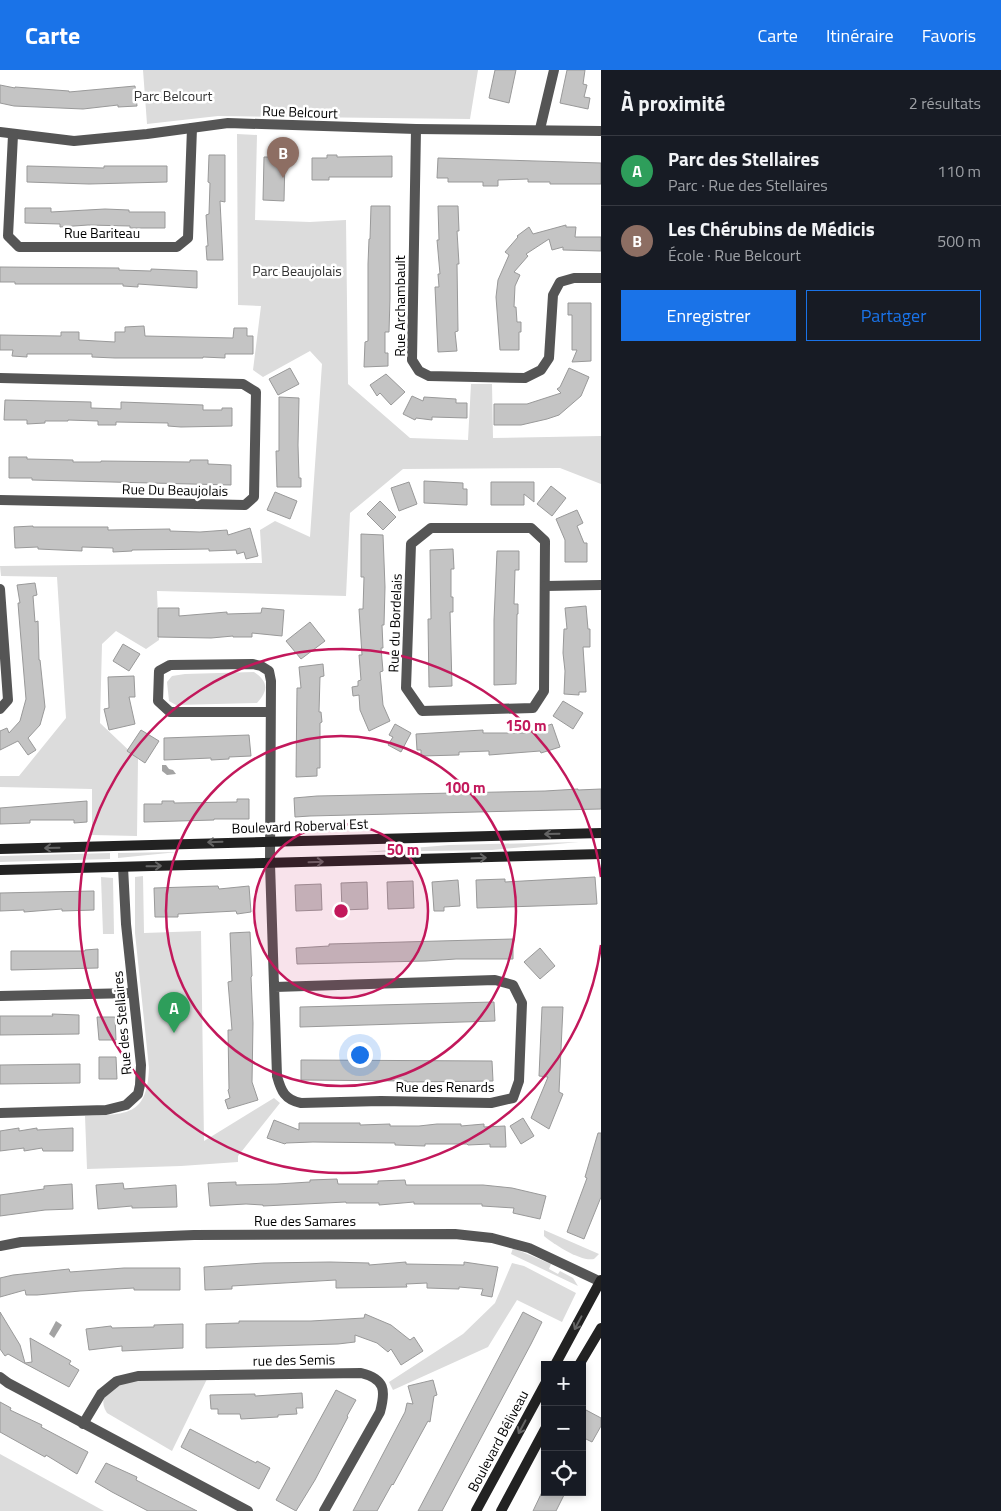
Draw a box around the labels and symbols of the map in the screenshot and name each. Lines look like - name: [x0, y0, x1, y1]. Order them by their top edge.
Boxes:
- park label: Parc Belcourt: [134, 85, 212, 106]
- street label: Rue Belcourt: [262, 100, 338, 123]
- pin: B: [267, 137, 299, 178]
- street label: Rue Bariteau: [64, 222, 140, 243]
- street label: Rue Archambault: [389, 255, 410, 357]
- park label: Parc Beaujolais: [252, 260, 342, 281]
- street label: Rue Du Beaujolais: [122, 478, 228, 501]
- street label: Rue du Bordelais: [382, 573, 407, 673]
- text: 150 m: [505, 714, 547, 737]
- text: 100 m: [444, 776, 486, 799]
- street label: Boulevard Roberval Est: [231, 813, 369, 838]
- one-way arrow: [545, 829, 561, 839]
- one-way arrow: [207, 838, 223, 847]
- text: 50 m: [387, 838, 419, 861]
- one-way arrow: [45, 843, 61, 852]
- one-way arrow: [470, 853, 486, 862]
- one-way arrow: [308, 858, 324, 867]
- one-way arrow: [145, 862, 161, 871]
- centre of rings: [332, 902, 350, 920]
- street label: Rue des Stellaires: [106, 970, 137, 1076]
- pin: A: [158, 992, 190, 1033]
- your location: [347, 1042, 373, 1068]
- street label: Rue des Renards: [396, 1076, 494, 1097]
- street label: Rue des Samares: [254, 1210, 356, 1231]
- one-way arrow: [572, 1316, 582, 1330]
- street label: rue des Semis: [253, 1348, 335, 1371]
- street label: Boulevard Béliveau: [462, 1386, 533, 1495]
- one-way arrow: [516, 1419, 526, 1433]

